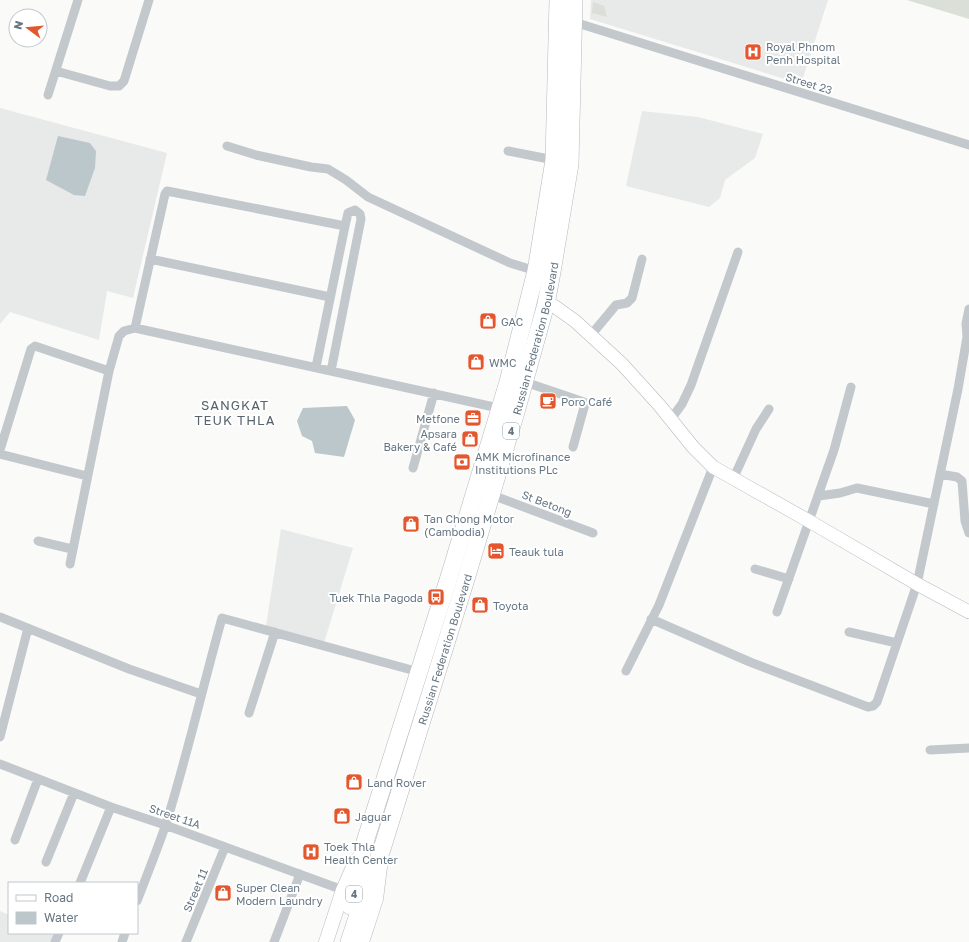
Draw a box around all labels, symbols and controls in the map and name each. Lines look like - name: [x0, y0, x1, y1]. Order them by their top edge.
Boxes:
- north arrow: [8, 8, 48, 48]
- text: N: [11, 19, 25, 31]
- place label: Royal Phnom Penh Hospital: [766, 40, 841, 66]
- hospital icon: Royal Phnom Penh Hospital: [743, 42, 763, 62]
- street label: Street 23: [784, 70, 834, 96]
- street label: Russian Federation Boulevard: [509, 261, 560, 416]
- shop icon: GAC: [478, 311, 498, 331]
- place label: GAC: [501, 315, 523, 328]
- shop icon: WMC: [466, 352, 486, 372]
- place label: WMC: [489, 356, 517, 369]
- cafe icon: Poro Café: [538, 391, 558, 411]
- place label: Poro Café: [561, 395, 612, 408]
- district label: SANGKAT TEUK THLA: [194, 397, 276, 428]
- office icon: Metfone: [463, 408, 483, 428]
- place label: Metfone: [416, 412, 460, 425]
- road number: 4: [503, 423, 519, 439]
- place label: Apsara Bakery & Café: [383, 427, 457, 453]
- shop icon: Apsara Bakery & Café: [460, 429, 480, 449]
- place label: AMK Microfinance Institutions PLc: [475, 450, 570, 476]
- bank icon: AMK Microfinance Institutions PLc: [452, 452, 472, 472]
- street label: St Betong: [520, 488, 574, 518]
- place label: Tan Chong Motor (Cambodia): [424, 512, 515, 538]
- shop icon: Tan Chong Motor (Cambodia): [401, 514, 421, 534]
- hotel icon: Teauk tula: [486, 541, 506, 561]
- place label: Teauk tula: [509, 545, 564, 558]
- street label: Russian Federation Boulevard: [415, 572, 474, 726]
- bus stop icon: Tuek Thla Pagoda: [426, 587, 446, 607]
- place label: Tuek Thla Pagoda: [329, 591, 423, 604]
- shop icon: Toyota: [470, 595, 490, 615]
- place label: Toyota: [493, 599, 528, 612]
- shop icon: Land Rover: [344, 772, 364, 792]
- place label: Land Rover: [367, 776, 427, 789]
- street label: Street 11A: [148, 801, 203, 831]
- shop icon: Jaguar: [332, 806, 352, 826]
- place label: Jaguar: [355, 810, 392, 823]
- place label: Toek Thla Health Center: [324, 840, 398, 866]
- hospital icon: Toek Thla Health Center: [301, 842, 321, 862]
- street label: Street 11: [180, 866, 210, 914]
- place label: Super Clean Modern Laundry: [236, 881, 323, 907]
- legend: [8, 882, 138, 934]
- shop icon: Super Clean Modern Laundry: [213, 883, 233, 903]
- road number: 4: [346, 886, 362, 902]
- text: Road: [44, 890, 73, 905]
- text: Water: [44, 910, 78, 925]

